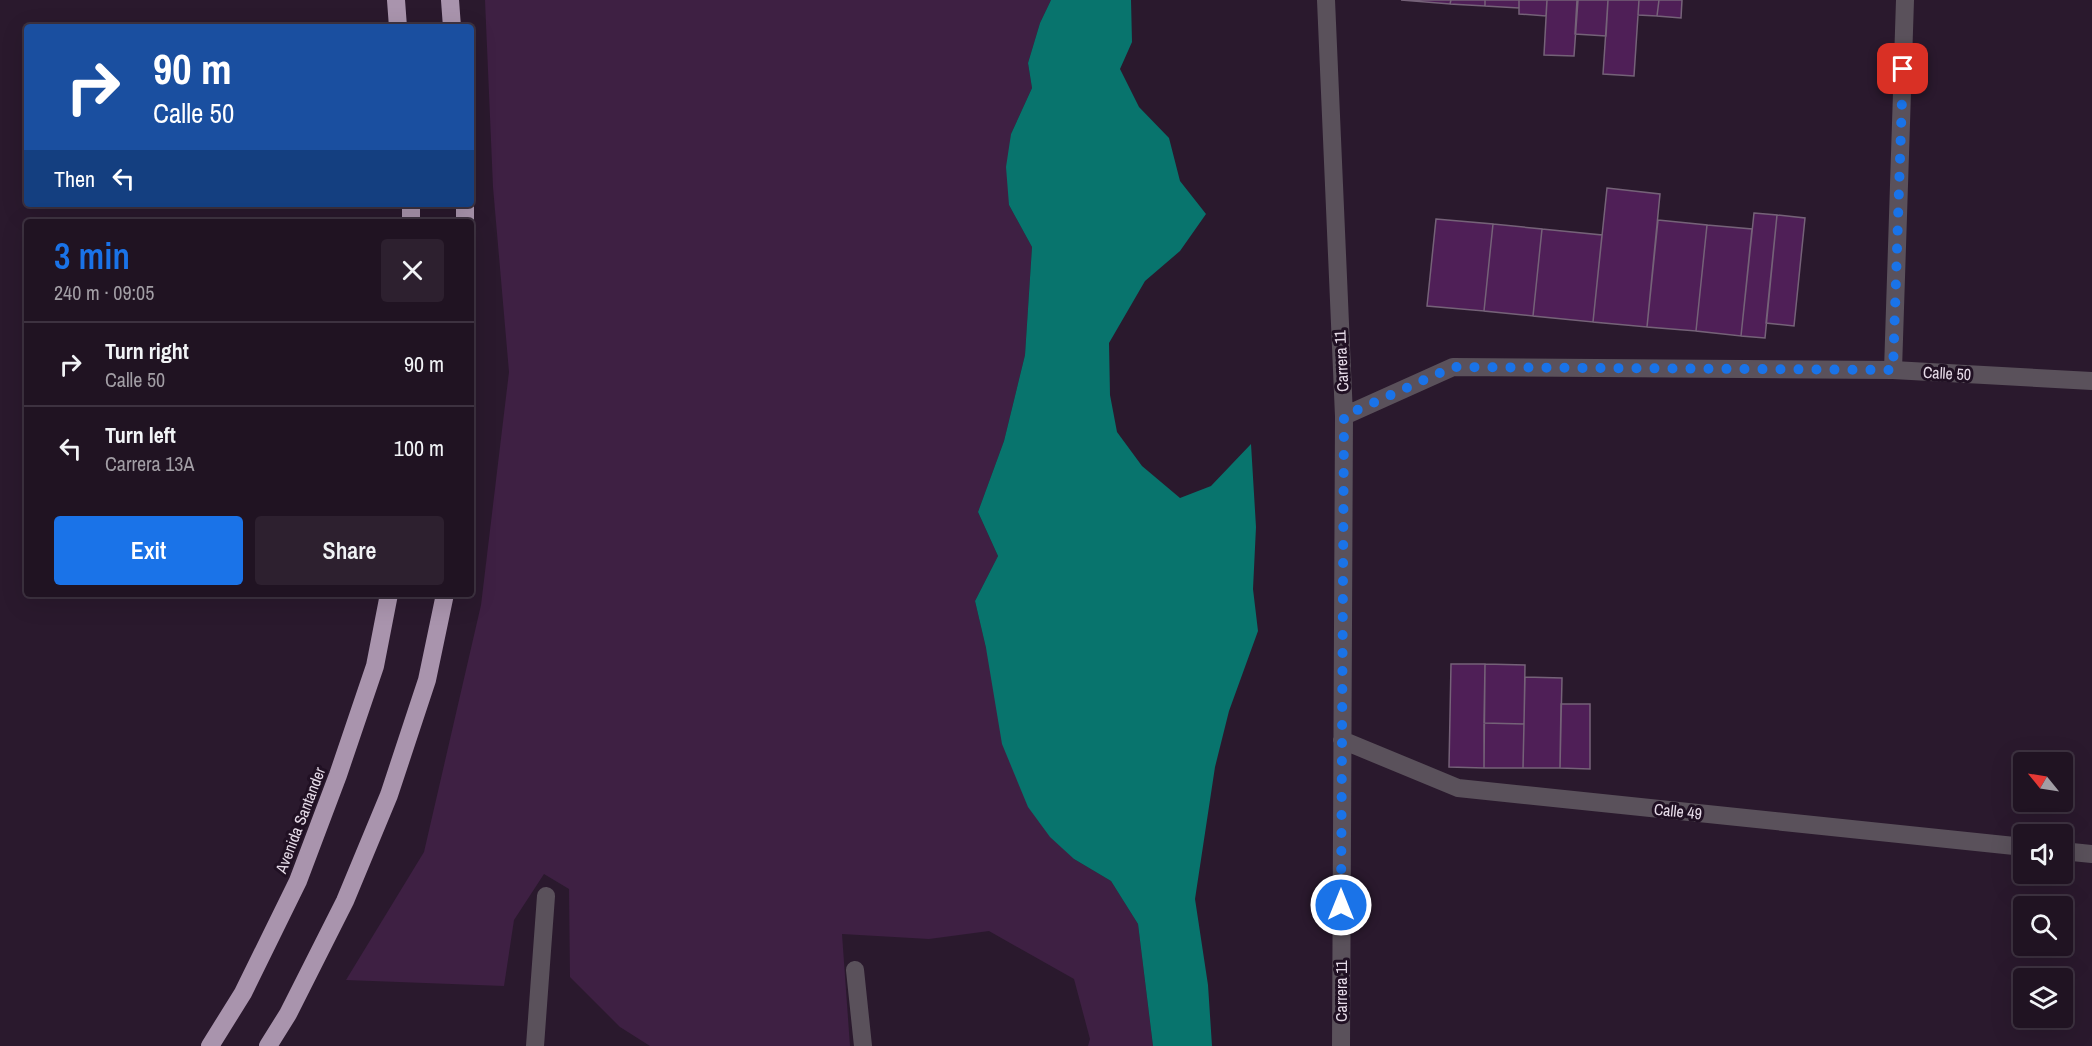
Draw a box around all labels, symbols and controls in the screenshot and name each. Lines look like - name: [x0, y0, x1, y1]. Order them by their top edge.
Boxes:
- text: 90 m: [153, 41, 232, 97]
- pin: [1877, 43, 1928, 94]
- icon: right: [54, 48, 132, 126]
- icon: arrive: [1886, 52, 1919, 85]
- text: Calle 50: [153, 95, 234, 131]
- icon: left: [107, 162, 140, 195]
- text: Then: [54, 164, 95, 194]
- text: 3 min: [54, 232, 130, 280]
- button: close: [381, 239, 444, 302]
- text: 240 m · 09:05: [54, 279, 154, 306]
- street label: Carrera 11: [1328, 329, 1354, 392]
- text: Turn right: [105, 336, 189, 366]
- icon: right: [54, 348, 87, 381]
- text: 90 m: [404, 349, 444, 379]
- street label: Calle 50: [1922, 361, 1972, 385]
- text: Calle 50: [105, 366, 165, 393]
- text: Turn left: [105, 420, 176, 450]
- icon: left: [54, 432, 87, 465]
- text: 100 m: [394, 433, 444, 463]
- text: Carrera 13A: [105, 450, 194, 477]
- button: Exit: [54, 516, 243, 585]
- button: Share: [255, 516, 444, 585]
- north arrow: [2013, 752, 2073, 812]
- map controls: [2013, 752, 2073, 1028]
- street label: Avenida Santander: [269, 763, 331, 877]
- street label: Calle 49: [1653, 798, 1703, 824]
- button: sound: [2013, 824, 2073, 884]
- position arrow: [1309, 873, 1373, 937]
- button: search: [2013, 896, 2073, 956]
- street label: Carrera 11: [1330, 959, 1352, 1022]
- button: layers: [2013, 968, 2073, 1028]

